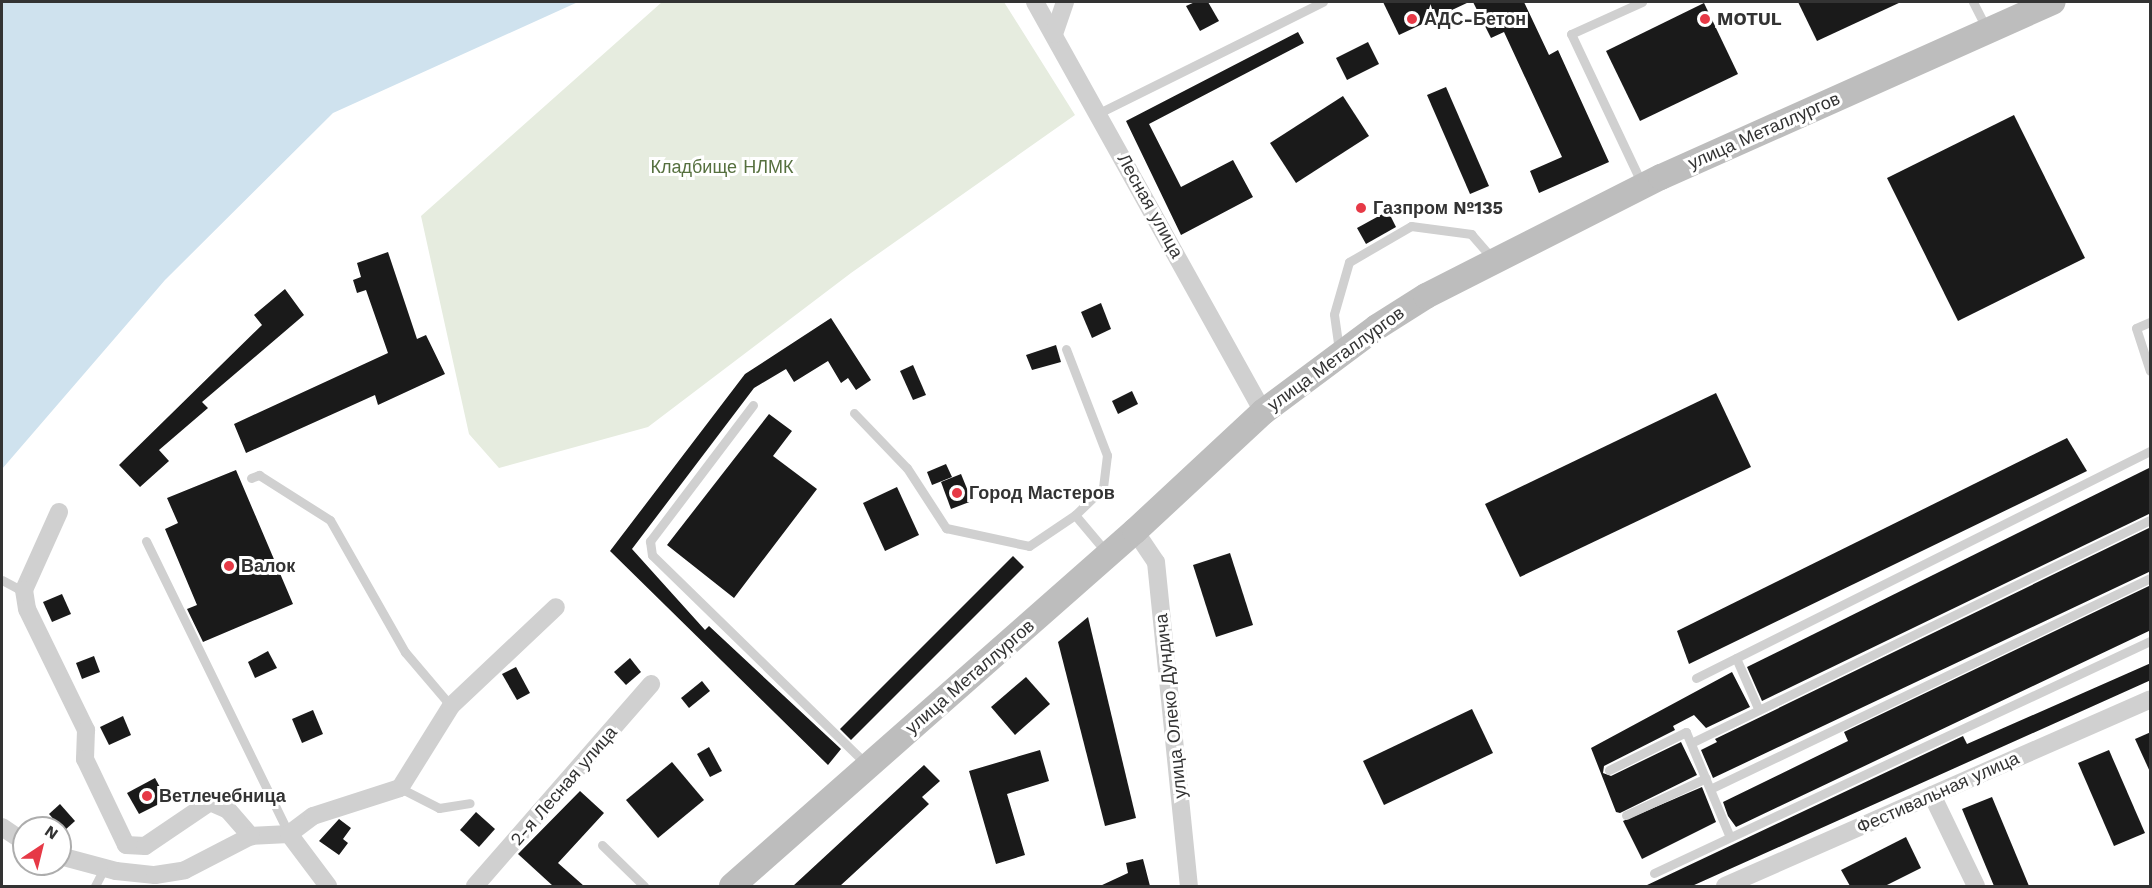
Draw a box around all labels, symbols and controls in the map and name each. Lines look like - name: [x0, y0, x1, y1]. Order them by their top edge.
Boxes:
- place label: АДС-Бетон: [1424, 8, 1526, 30]
- place label: MOTUL: [1717, 8, 1782, 30]
- marker: АДС-Бетон: [1405, 12, 1419, 26]
- marker: MOTUL: [1698, 12, 1712, 26]
- street label: улица Металлургов: [1685, 88, 1843, 174]
- street label: Лесная улица: [1112, 150, 1188, 262]
- park label: Кладбище НЛМК: [651, 156, 793, 178]
- place label: Газпром №135: [1373, 197, 1503, 219]
- marker: Газпром №135: [1354, 201, 1368, 215]
- street label: улица Металлургов: [1263, 302, 1409, 416]
- place label: Город Мастеров: [969, 482, 1115, 504]
- marker: Город Мастеров: [950, 486, 964, 500]
- place label: Валок: [241, 555, 295, 577]
- marker: Валок: [222, 559, 236, 573]
- street label: улица Олеко Дундича: [1151, 613, 1191, 799]
- street label: улица Металлургов: [901, 615, 1039, 739]
- street label: 2-я Лесная улица: [506, 722, 622, 850]
- street label: Фестивальная улица: [1853, 747, 2023, 839]
- place label: Ветлечебница: [159, 785, 286, 807]
- marker: Ветлечебница: [140, 789, 154, 803]
- north arrow: [12, 816, 72, 876]
- text: N: [41, 821, 62, 844]

